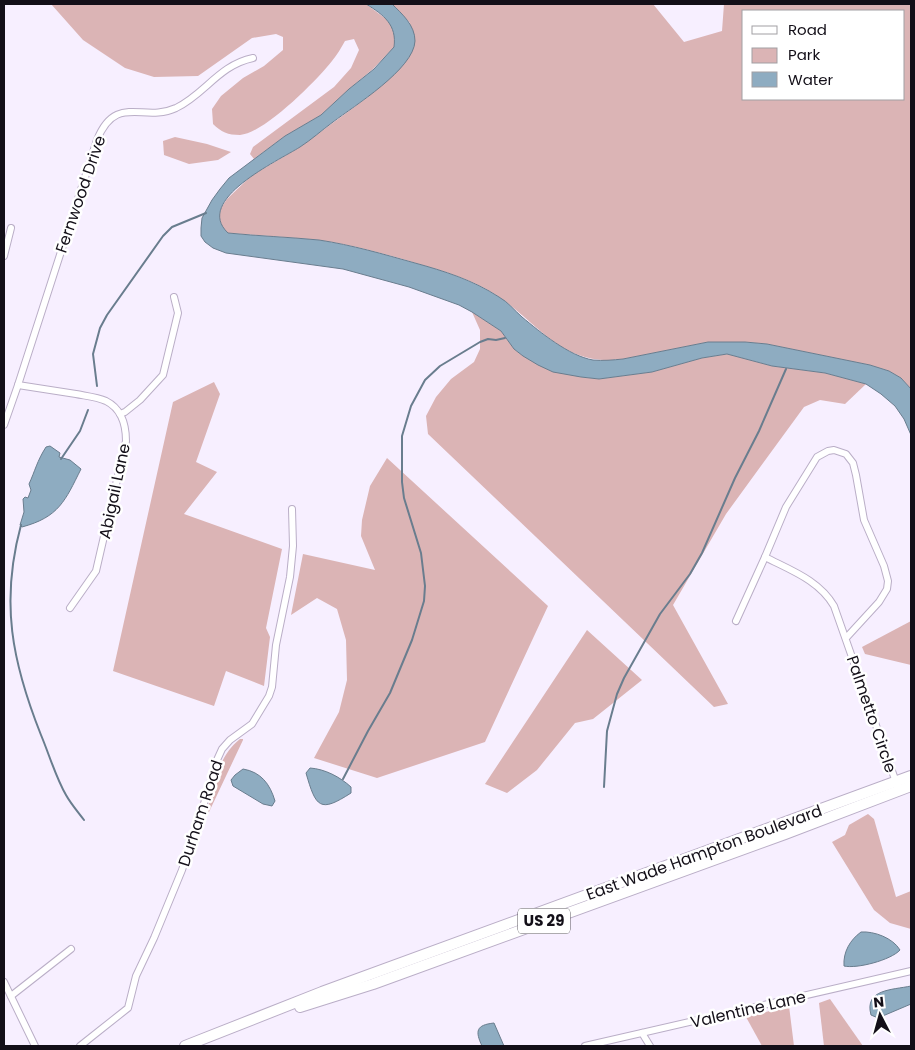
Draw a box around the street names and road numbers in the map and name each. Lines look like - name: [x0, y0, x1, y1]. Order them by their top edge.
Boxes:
- street label: Fernwood Drive: [50, 132, 111, 256]
- street label: Abigail Lane: [93, 441, 136, 541]
- street label: Palmetto Circle: [841, 653, 902, 776]
- street label: Durham Road: [172, 757, 229, 869]
- street label: East Wade Hampton Boulevard: [583, 799, 825, 906]
- road number: US 29: [518, 908, 570, 934]
- street label: Valentine Lane: [688, 985, 808, 1034]

